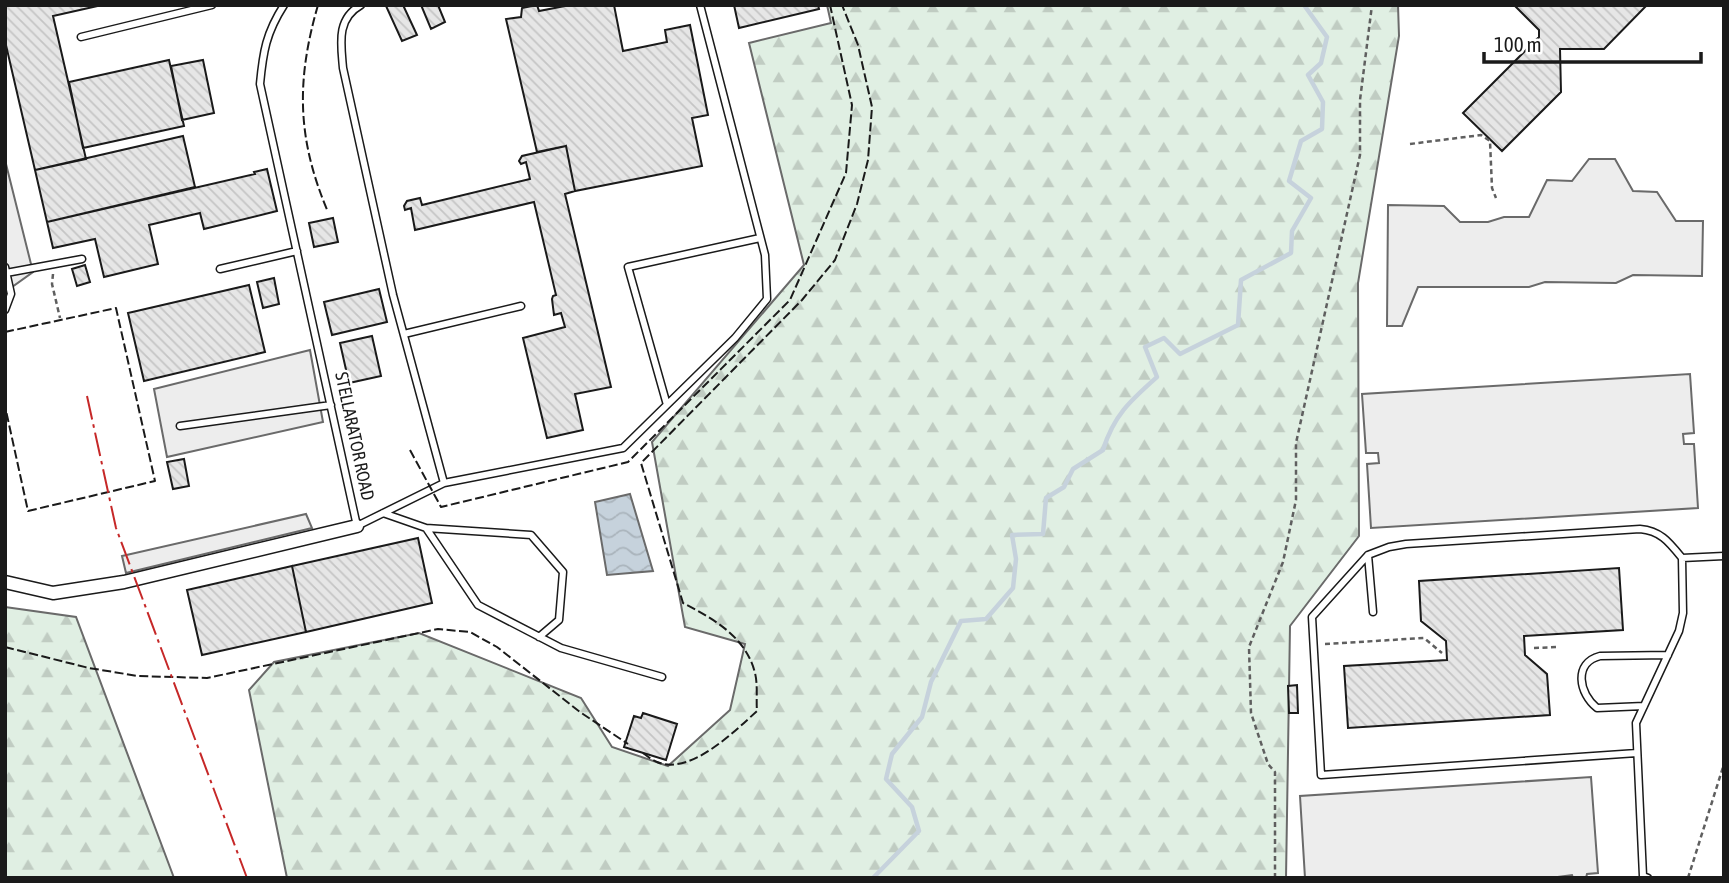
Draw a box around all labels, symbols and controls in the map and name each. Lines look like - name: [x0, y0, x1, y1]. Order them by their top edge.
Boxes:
- scale bar: [1484, 21, 1701, 65]
- text: 100 m: [1494, 32, 1542, 56]
- street label: STELLARATOR ROAD: [331, 370, 379, 502]

